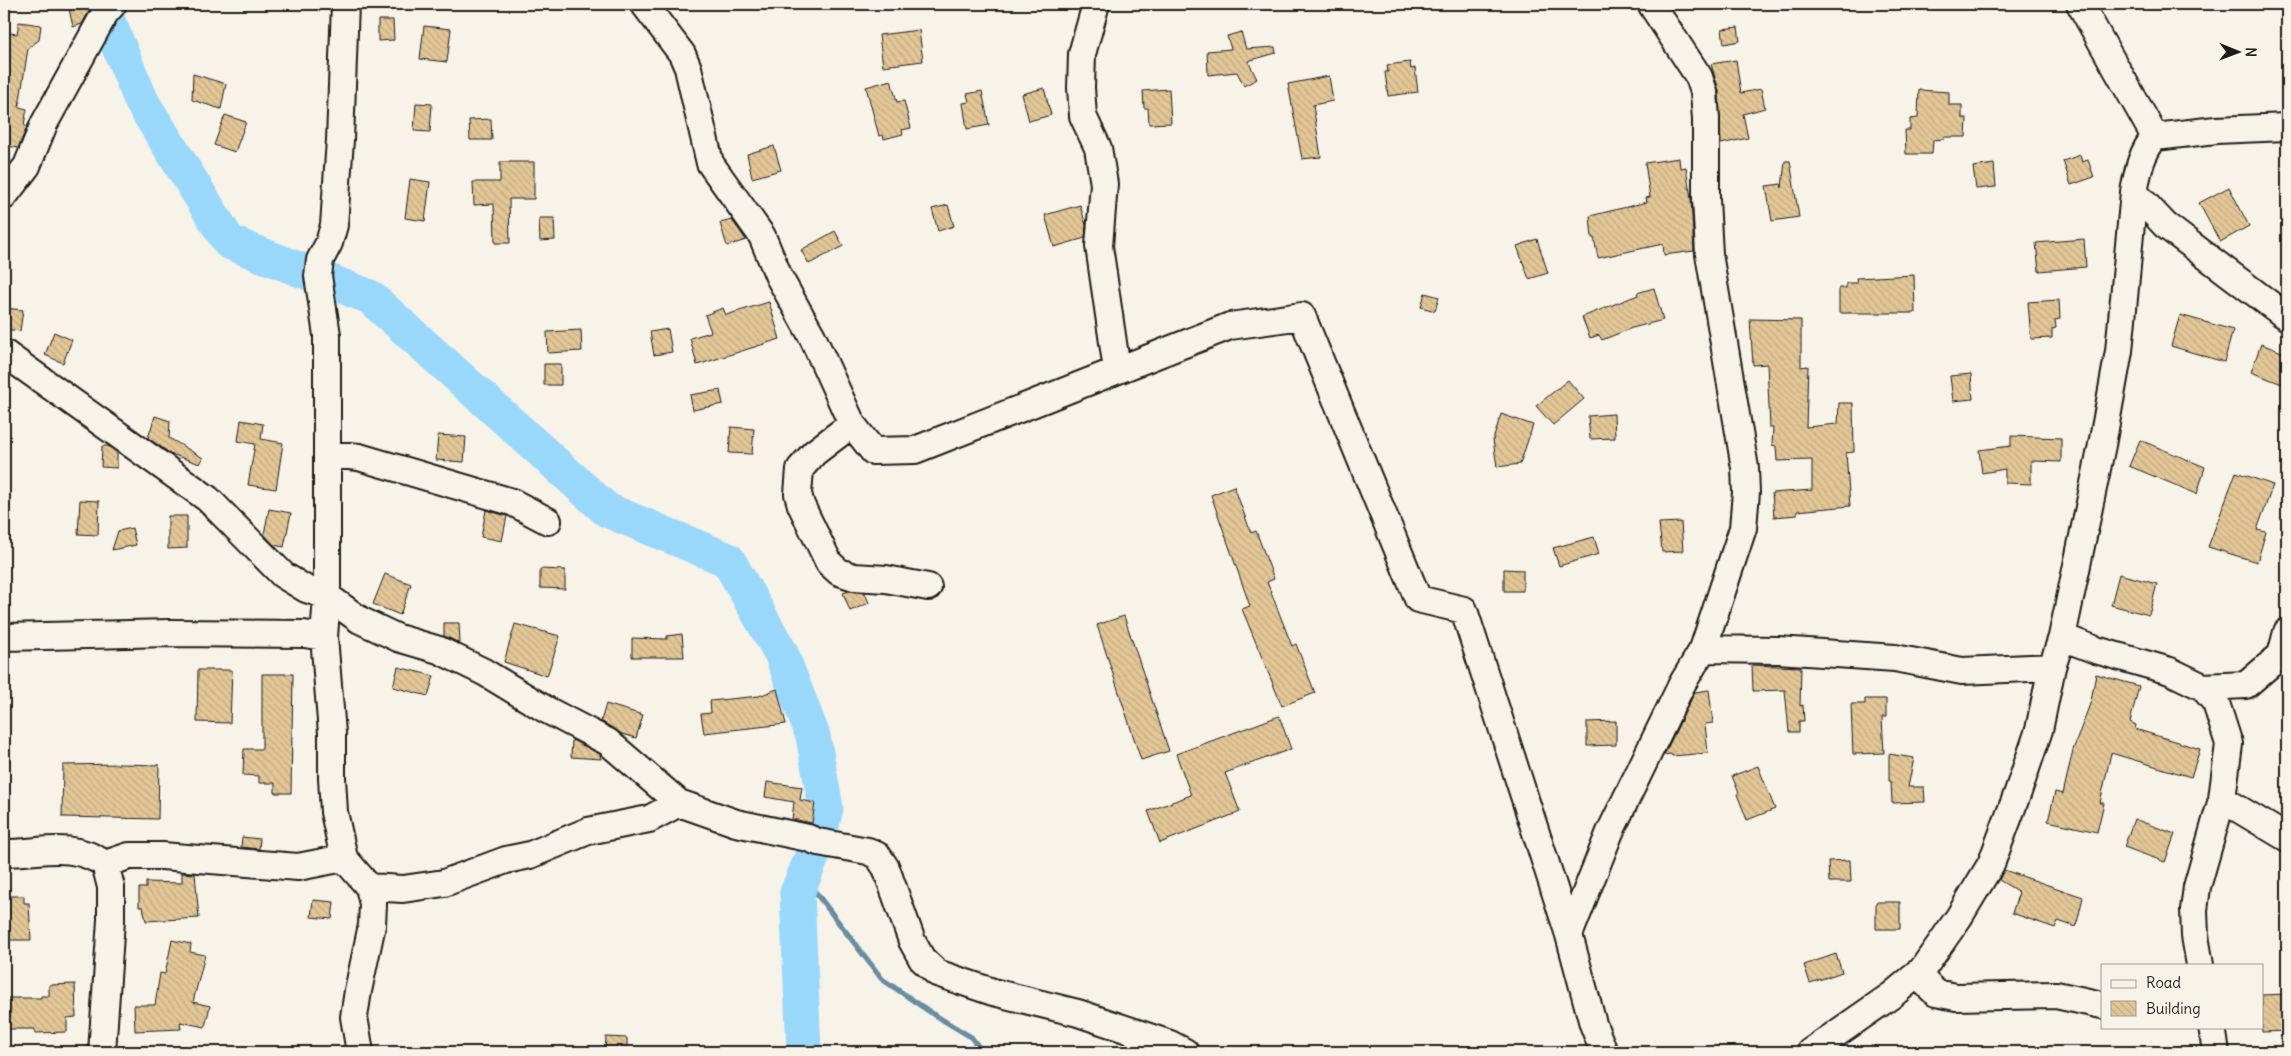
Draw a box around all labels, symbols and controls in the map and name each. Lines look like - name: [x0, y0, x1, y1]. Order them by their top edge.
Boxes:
- north arrow: [2214, 28, 2264, 78]
- text: N: [2242, 47, 2260, 57]
- legend: [2101, 964, 2264, 1028]
- text: Road: [2146, 973, 2181, 992]
- text: Building: [2146, 999, 2201, 1018]

